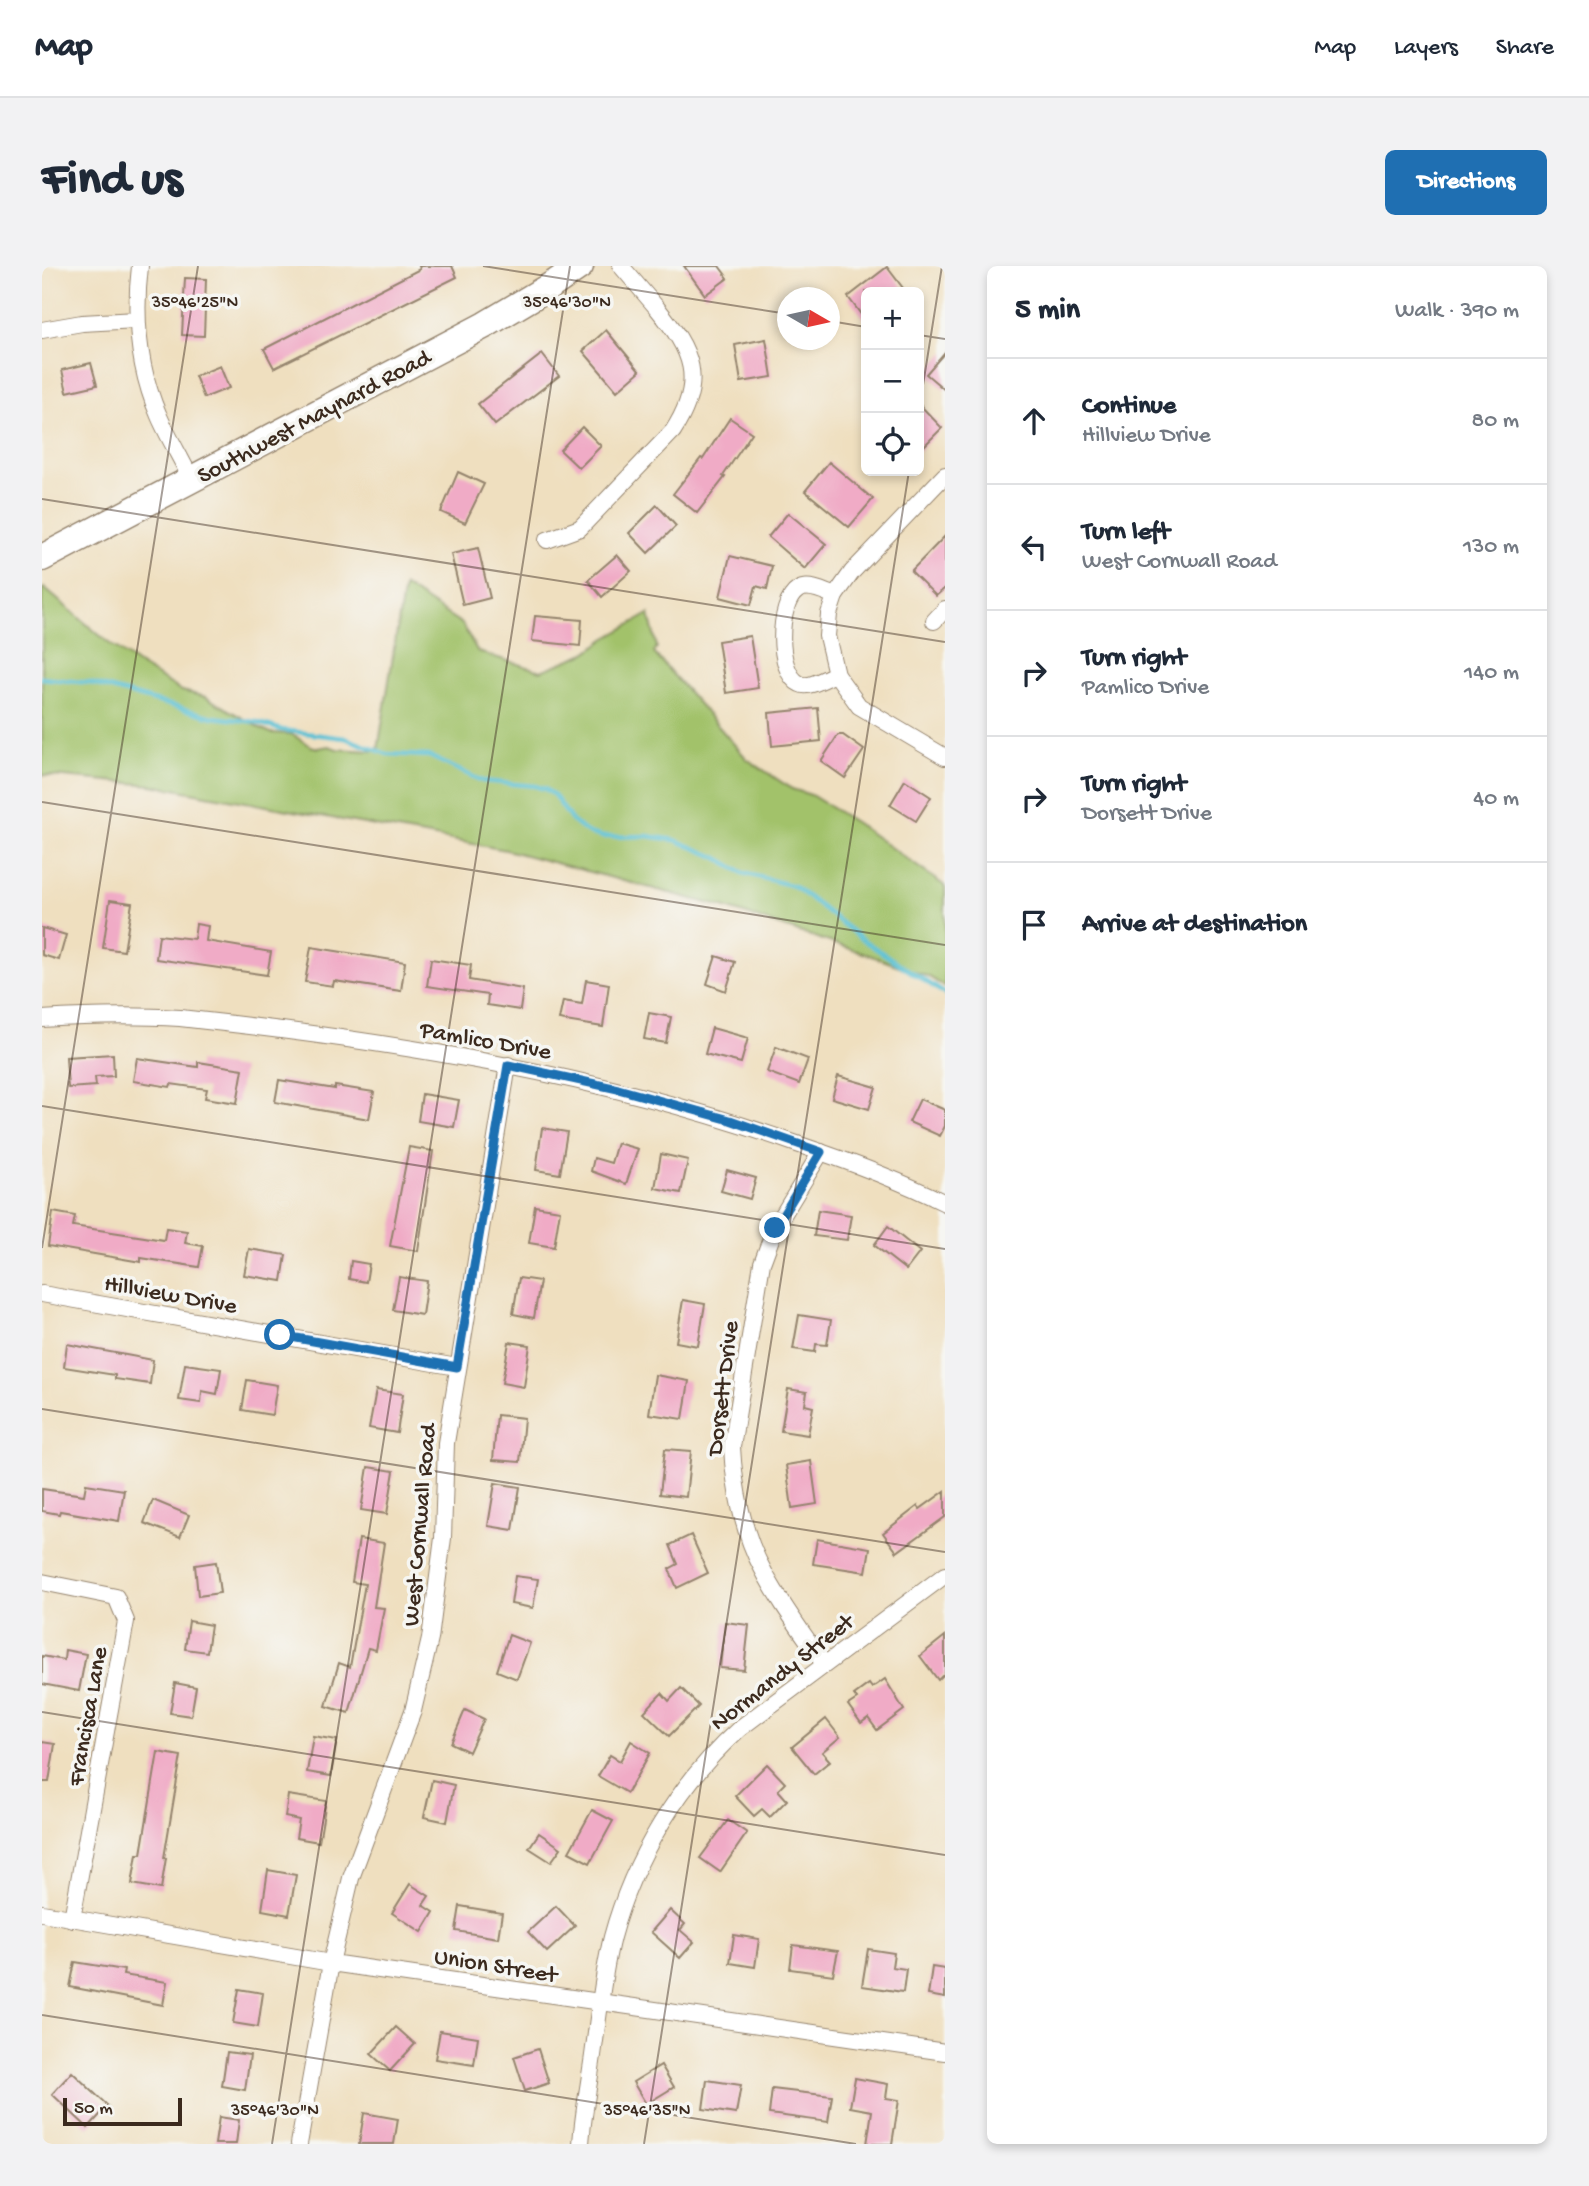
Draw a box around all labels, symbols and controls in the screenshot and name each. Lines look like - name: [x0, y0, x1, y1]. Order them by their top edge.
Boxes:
- text: Map: [35, 29, 92, 67]
- text: Map: [1314, 34, 1356, 63]
- text: Layers: [1394, 34, 1458, 63]
- text: Share: [1496, 34, 1554, 63]
- button: Directions: [1385, 150, 1547, 215]
- text: Find us: [42, 153, 182, 211]
- north arrow: [777, 287, 840, 350]
- map controls: [861, 287, 924, 476]
- button: +: [861, 287, 924, 350]
- text: 35°46'25"N: [151, 293, 238, 314]
- text: 35°46'30"N: [522, 293, 611, 314]
- text: 5 min: [1015, 294, 1080, 329]
- text: Walk · 390 m: [1395, 298, 1519, 325]
- street label: Southwest Maynard Road: [193, 343, 438, 492]
- button: −: [861, 350, 924, 413]
- text: Continue: [1082, 392, 1176, 423]
- icon: ahead: [1015, 402, 1053, 440]
- text: 80 m: [1472, 408, 1519, 435]
- button: locate: [861, 413, 924, 476]
- text: Hillview Drive: [1082, 423, 1211, 450]
- text: Turn left: [1082, 518, 1170, 549]
- icon: left: [1015, 528, 1053, 566]
- text: 130 m: [1463, 534, 1519, 561]
- text: West Cornwall Road: [1082, 549, 1277, 576]
- text: Turn right: [1082, 644, 1186, 675]
- icon: right: [1015, 654, 1053, 692]
- text: 140 m: [1464, 660, 1519, 687]
- text: Pamlico Drive: [1082, 675, 1209, 702]
- text: Turn right: [1082, 770, 1186, 801]
- icon: right: [1015, 780, 1053, 818]
- text: 40 m: [1473, 786, 1519, 813]
- text: Dorsett Drive: [1082, 801, 1212, 828]
- icon: arrive: [1015, 906, 1053, 944]
- text: Arrive at destination: [1082, 910, 1307, 941]
- street label: Pamlico Drive: [417, 1016, 554, 1068]
- route end: [759, 1212, 790, 1243]
- street label: Hillview Drive: [102, 1271, 240, 1322]
- route start: [264, 1319, 295, 1350]
- street label: Dorsett Drive: [702, 1319, 747, 1459]
- street label: West Cornwall Road: [398, 1421, 445, 1628]
- street label: Normandy Street: [706, 1607, 862, 1739]
- street label: Francisca Lane: [63, 1644, 116, 1789]
- street label: Union Street: [432, 1943, 561, 1992]
- scale bar: [63, 2095, 182, 2127]
- text: 50 m: [74, 2098, 113, 2121]
- text: 35°46'30"N: [230, 2101, 319, 2122]
- text: 35°46'35"N: [602, 2101, 691, 2122]

